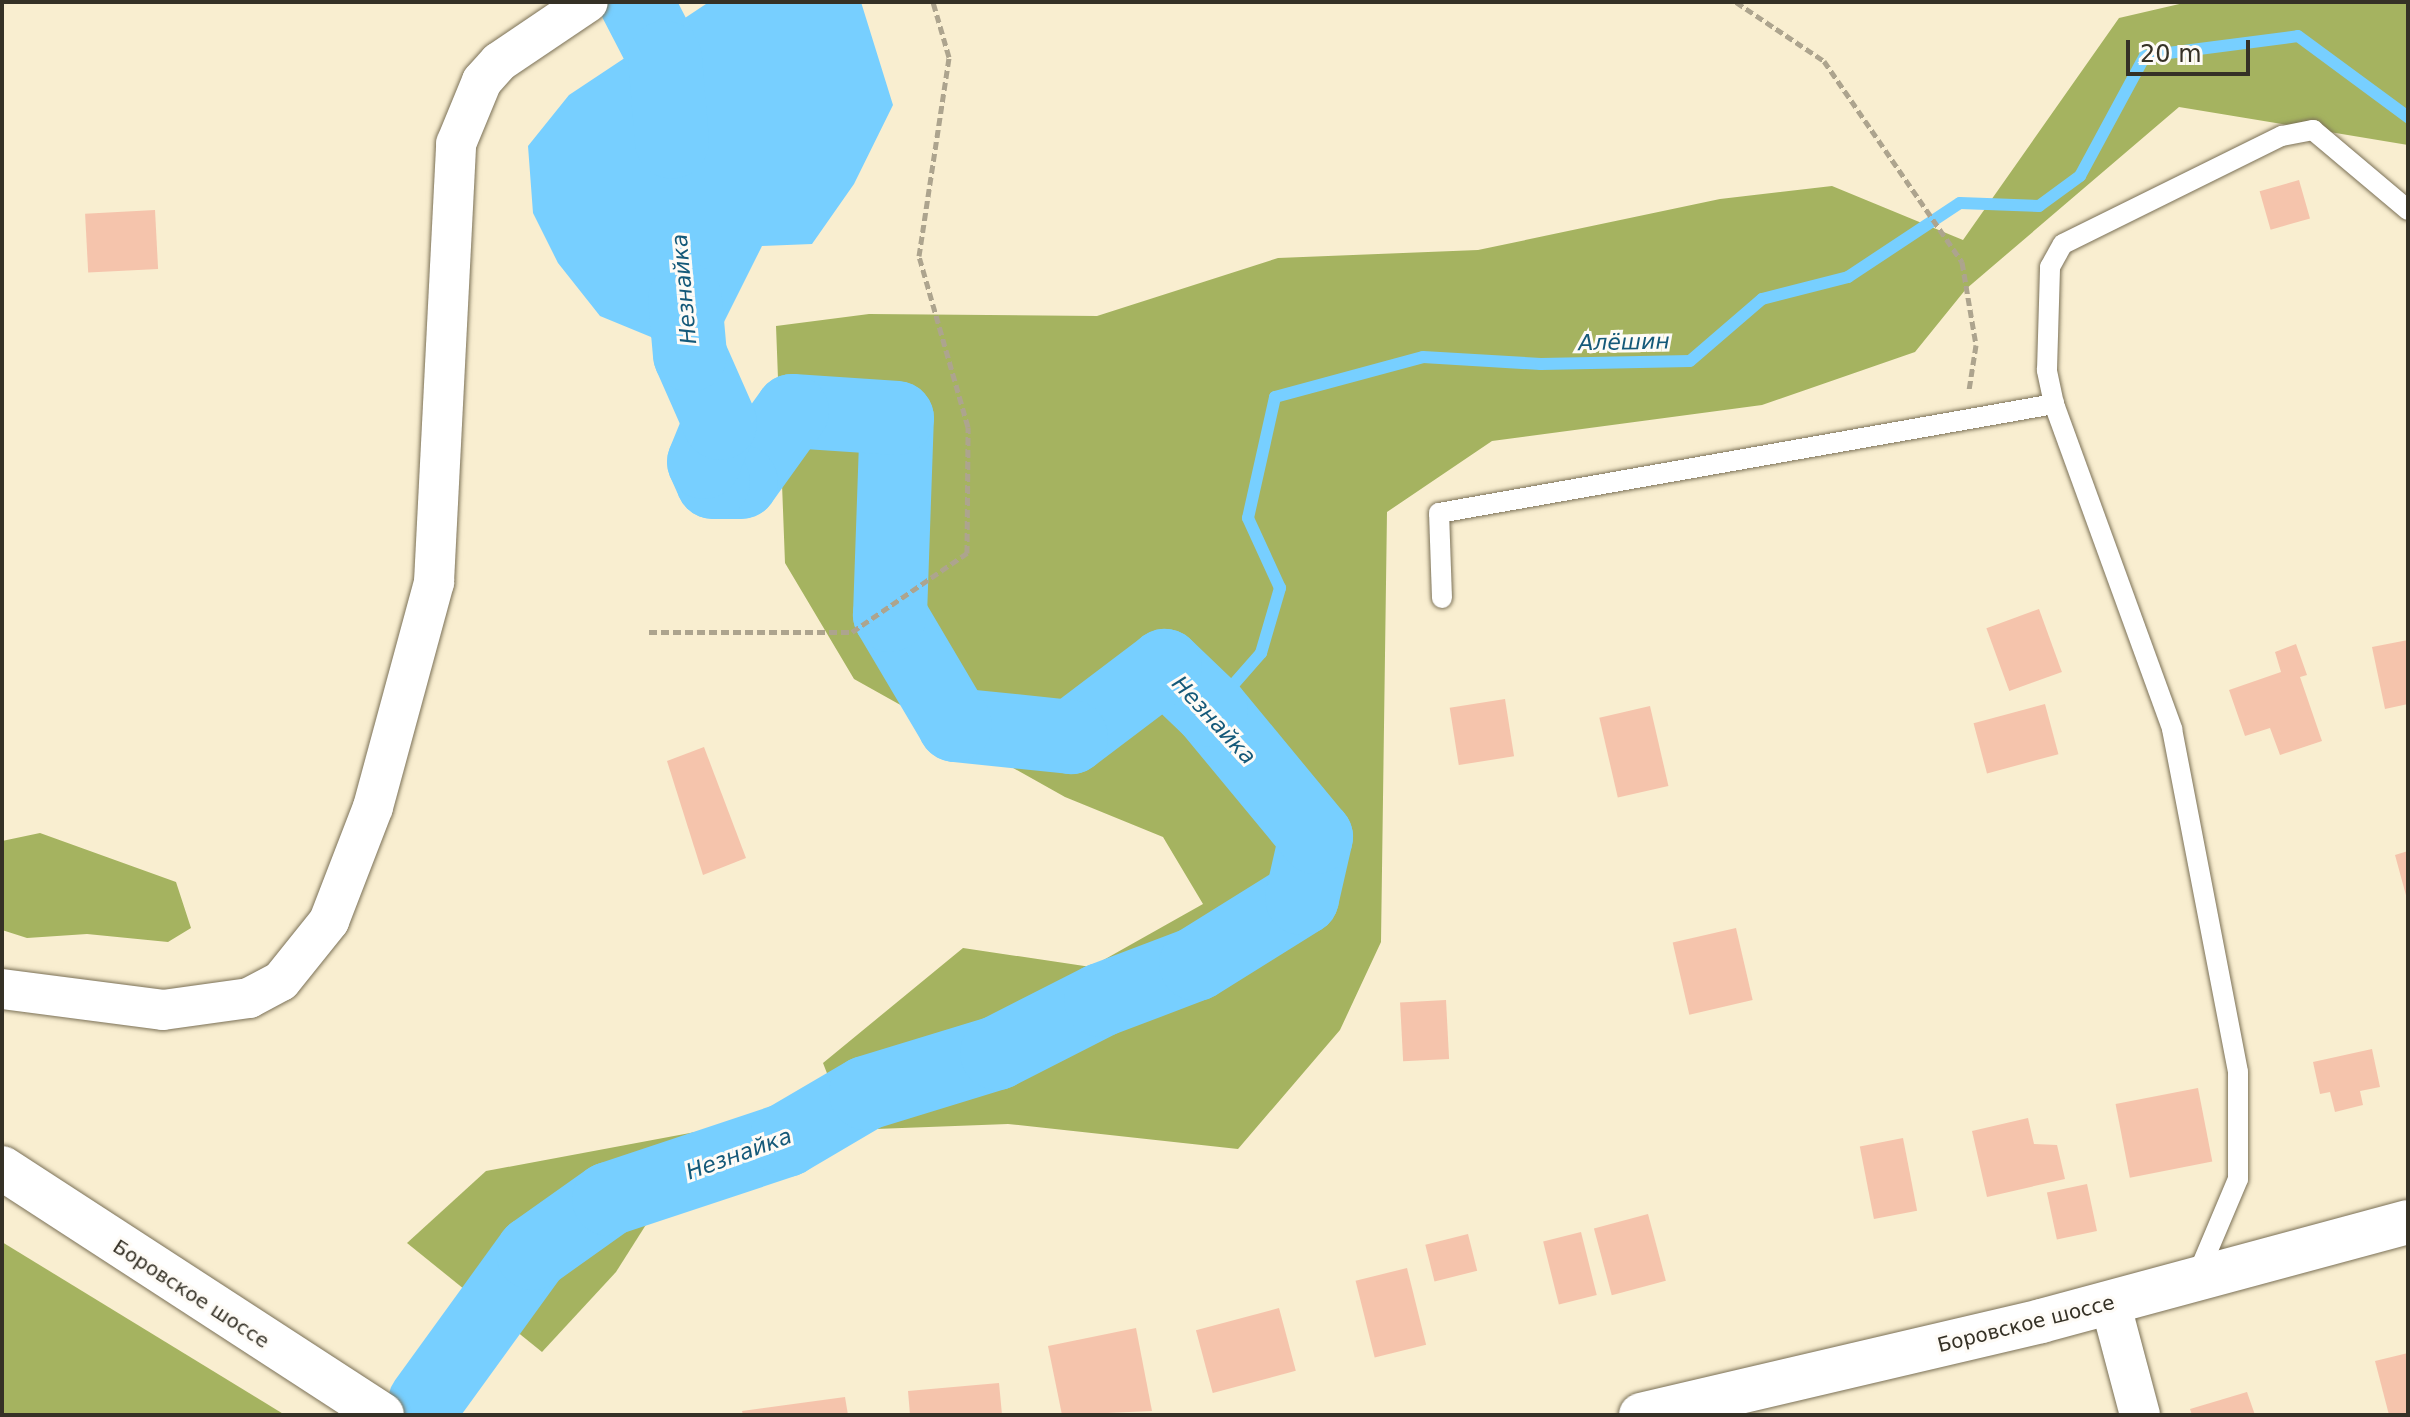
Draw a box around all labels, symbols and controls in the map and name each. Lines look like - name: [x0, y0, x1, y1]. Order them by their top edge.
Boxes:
- scale bar: [2130, 24, 2254, 74]
- text: 20 m: [2140, 40, 2202, 68]
- water label: Незнайка: [666, 233, 702, 345]
- water label: Алёшин: [1578, 328, 1670, 356]
- water label: Незнайка: [1167, 671, 1261, 769]
- water label: Незнайка: [682, 1123, 796, 1185]
- street label: Боровское шоссе: [108, 1235, 274, 1353]
- street label: Боровское шоссе: [1935, 1290, 2117, 1358]

